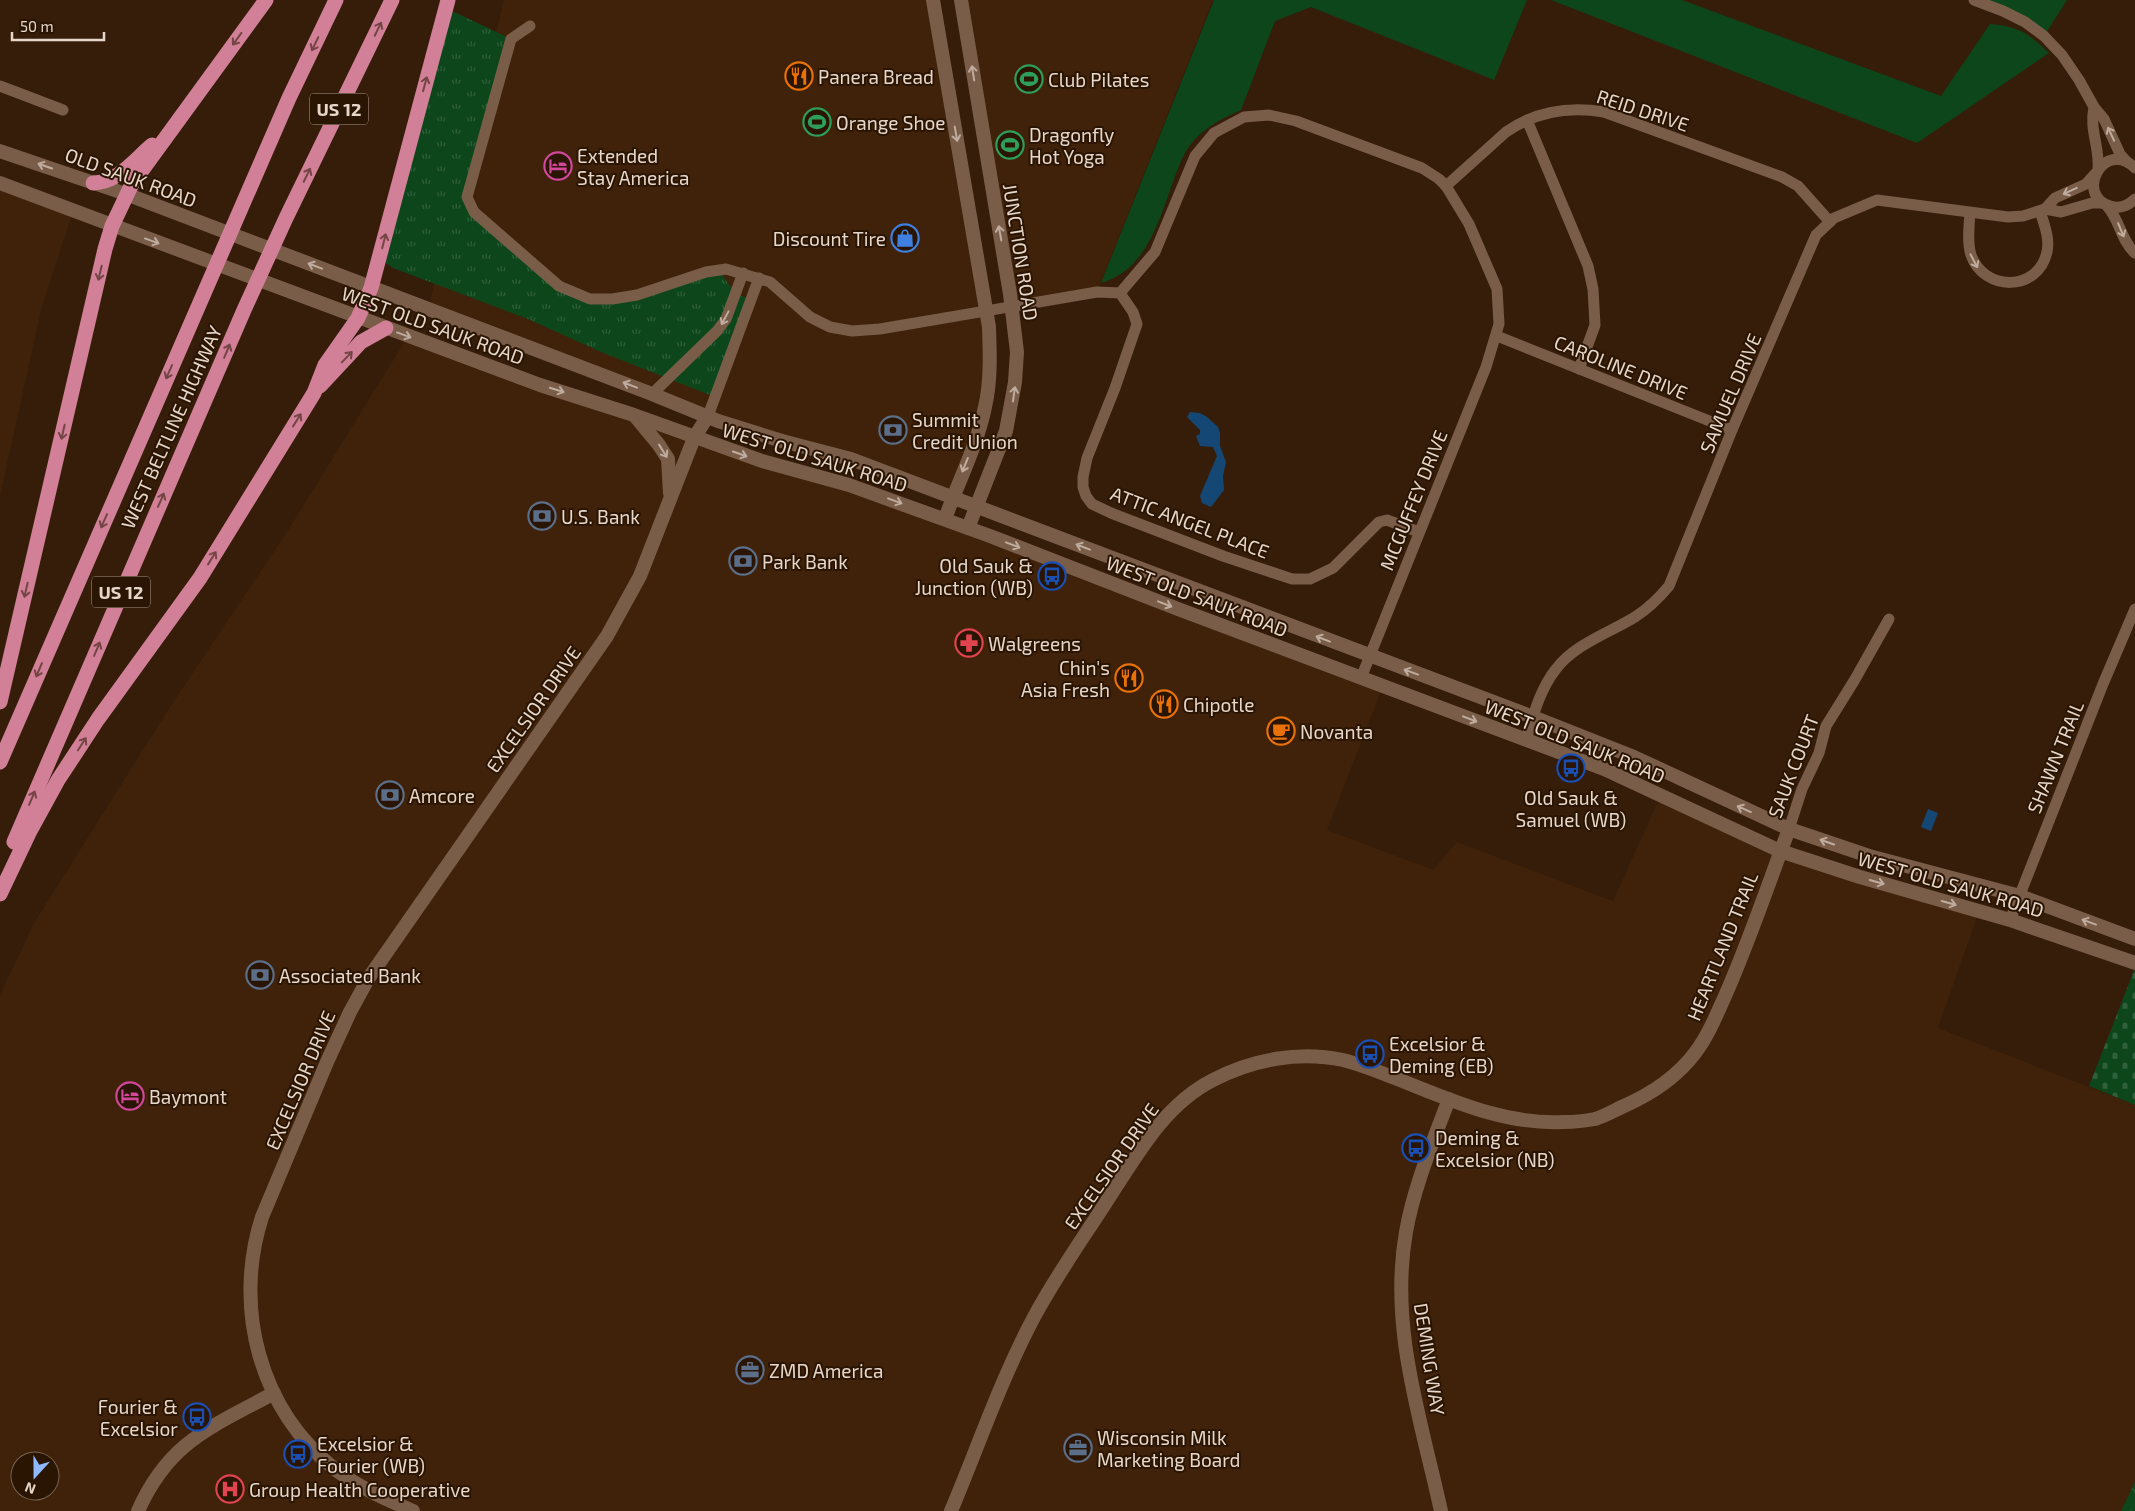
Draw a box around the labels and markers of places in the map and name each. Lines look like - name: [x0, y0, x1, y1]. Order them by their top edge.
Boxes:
- restaurant icon: Panera Bread: [784, 61, 814, 91]
- sports icon: Club Pilates: [1014, 64, 1044, 94]
- place label: Panera Bread: [818, 65, 934, 88]
- place label: Club Pilates: [1048, 68, 1149, 91]
- sports icon: Orange Shoe: [802, 107, 832, 137]
- place label: Orange Shoe: [836, 111, 945, 134]
- place label: Dragonfly Hot Yoga: [1029, 123, 1114, 168]
- sports icon: Dragonfly Hot Yoga: [995, 130, 1025, 160]
- place label: Extended Stay America: [577, 144, 689, 189]
- hotel icon: Extended Stay America: [543, 151, 573, 181]
- shop icon: Discount Tire: [890, 223, 920, 253]
- place label: Discount Tire: [773, 227, 886, 250]
- place label: Summit Credit Union: [912, 408, 1018, 453]
- bank icon: Summit Credit Union: [878, 415, 908, 445]
- bank icon: U.S. Bank: [527, 501, 557, 531]
- place label: U.S. Bank: [561, 505, 640, 528]
- bank icon: Park Bank: [728, 546, 758, 576]
- place label: Park Bank: [762, 550, 848, 573]
- place label: Old Sauk & Junction (WB): [915, 554, 1033, 599]
- bus stop icon: Old Sauk & Junction (WB): [1037, 561, 1067, 591]
- pharmacy icon: Walgreens: [954, 628, 984, 658]
- place label: Walgreens: [988, 632, 1081, 655]
- place label: Chin's Asia Fresh: [1021, 656, 1110, 701]
- restaurant icon: Chin's Asia Fresh: [1114, 663, 1144, 693]
- restaurant icon: Chipotle: [1149, 689, 1179, 719]
- place label: Chipotle: [1183, 693, 1254, 716]
- cafe icon: Novanta: [1266, 716, 1296, 746]
- place label: Novanta: [1300, 720, 1373, 743]
- bus stop icon: Old Sauk & Samuel (WB): [1556, 753, 1586, 783]
- bank icon: Amcore: [375, 780, 405, 810]
- place label: Amcore: [409, 784, 475, 807]
- place label: Old Sauk & Samuel (WB): [1516, 786, 1626, 831]
- bank icon: Associated Bank: [245, 960, 275, 990]
- place label: Associated Bank: [279, 964, 421, 987]
- place label: Excelsior & Deming (EB): [1389, 1032, 1494, 1077]
- bus stop icon: Excelsior & Deming (EB): [1355, 1039, 1385, 1069]
- hotel icon: Baymont: [115, 1081, 145, 1111]
- place label: Baymont: [149, 1085, 227, 1108]
- place label: Deming & Excelsior (NB): [1435, 1126, 1555, 1171]
- bus stop icon: Deming & Excelsior (NB): [1401, 1133, 1431, 1163]
- office icon: ZMD America: [735, 1355, 765, 1385]
- place label: ZMD America: [769, 1359, 884, 1382]
- place label: Fourier & Excelsior: [98, 1395, 178, 1440]
- bus stop icon: Fourier & Excelsior: [182, 1402, 212, 1432]
- place label: Wisconsin Milk Marketing Board: [1097, 1426, 1240, 1471]
- place label: Excelsior & Fourier (WB): [317, 1432, 425, 1477]
- office icon: Wisconsin Milk Marketing Board: [1063, 1433, 1093, 1463]
- bus stop icon: Excelsior & Fourier (WB): [283, 1439, 313, 1469]
- hospital icon: Group Health Cooperative: [215, 1474, 245, 1504]
- place label: Group Health Cooperative: [249, 1478, 470, 1501]

